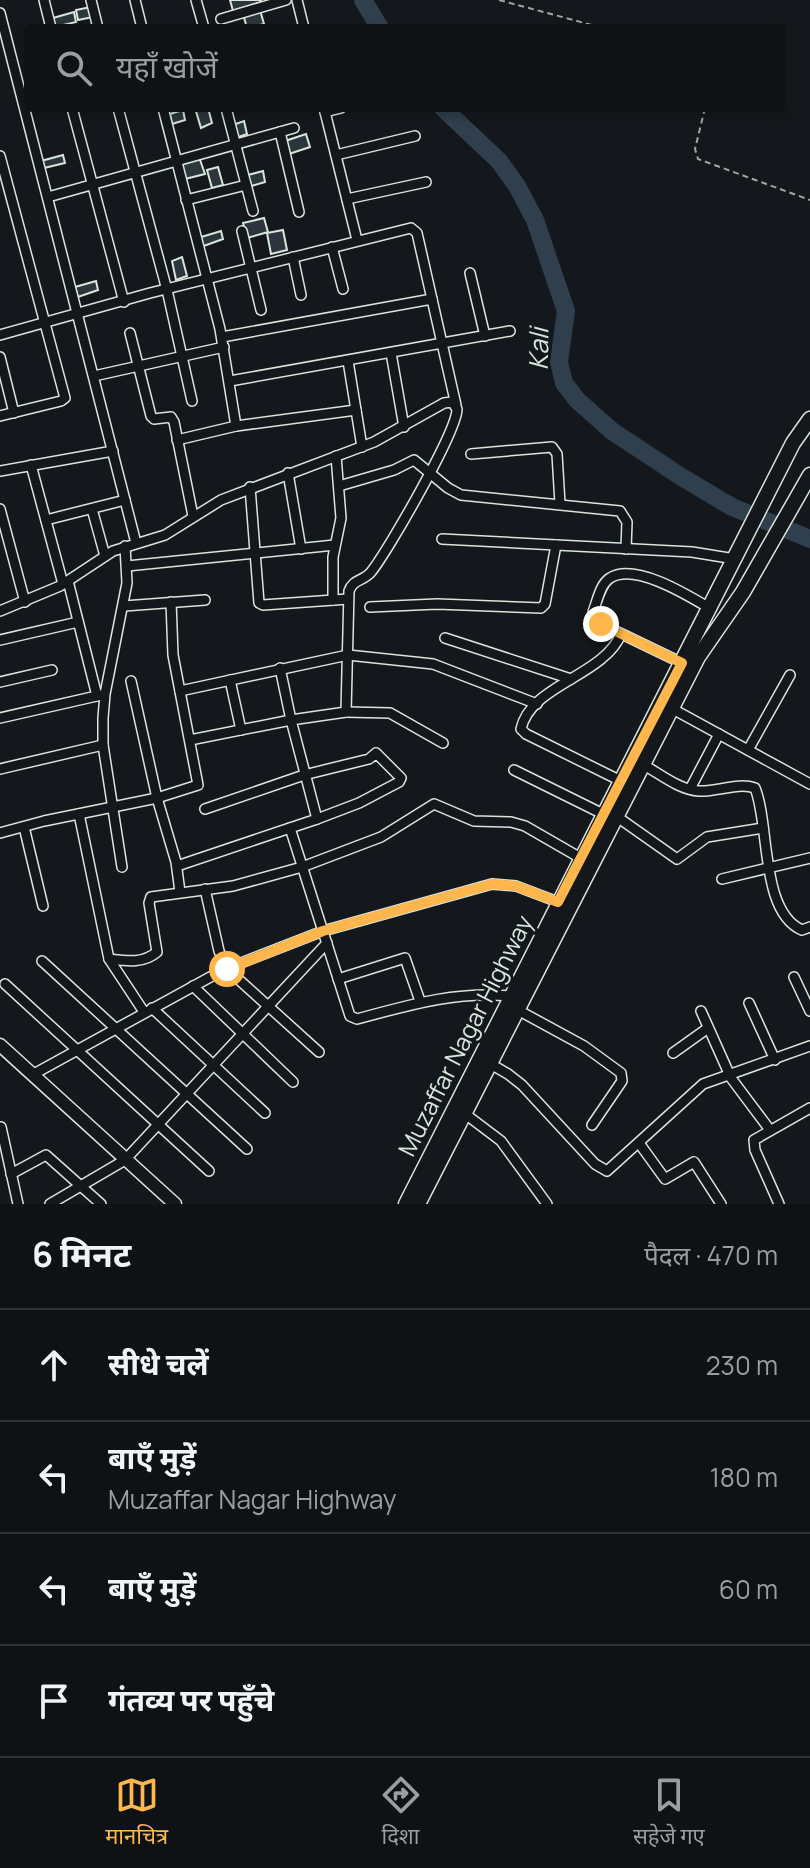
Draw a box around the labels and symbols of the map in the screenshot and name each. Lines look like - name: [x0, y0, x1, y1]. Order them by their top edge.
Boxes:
- water label: Kali: [520, 325, 556, 370]
- route end: [583, 606, 619, 642]
- street label: Muzaffar Nagar Highway: [390, 909, 540, 1161]
- route start: [209, 951, 245, 987]

